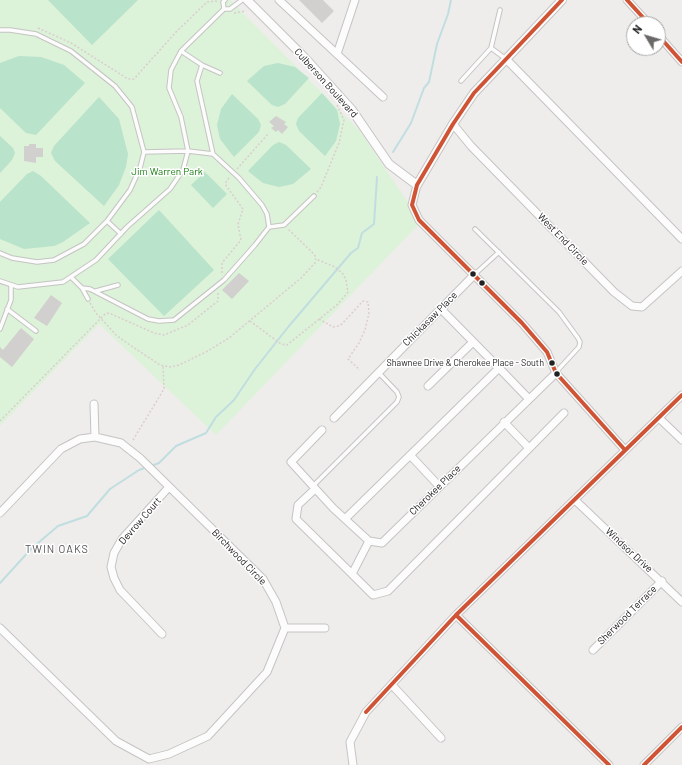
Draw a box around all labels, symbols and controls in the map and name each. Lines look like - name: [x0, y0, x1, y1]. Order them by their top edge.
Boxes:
- north arrow: [626, 16, 666, 56]
- text: N: [630, 22, 644, 36]
- street label: Culberson Boulevard: [292, 46, 360, 120]
- park label: Jim Warren Park: [131, 166, 203, 178]
- street label: West End Circle: [535, 210, 591, 268]
- unlabelled marker: [468, 269, 478, 279]
- unlabelled marker: [477, 278, 487, 288]
- street label: Chickasaw Place: [400, 289, 460, 349]
- place label: Shawnee Drive & Cherokee Place - South: [386, 358, 544, 368]
- marker: Shawnee Drive & Cherokee Place - South: [547, 358, 557, 368]
- unlabelled marker: [552, 369, 562, 379]
- street label: Cherokee Place: [407, 462, 463, 518]
- street label: Devrow Court: [116, 495, 164, 547]
- street label: Windsor Drive: [603, 525, 655, 575]
- street label: Birchwood Circle: [209, 526, 269, 588]
- district label: TWIN OAKS: [25, 542, 89, 556]
- street label: Sherwood Terrace: [595, 583, 659, 647]

